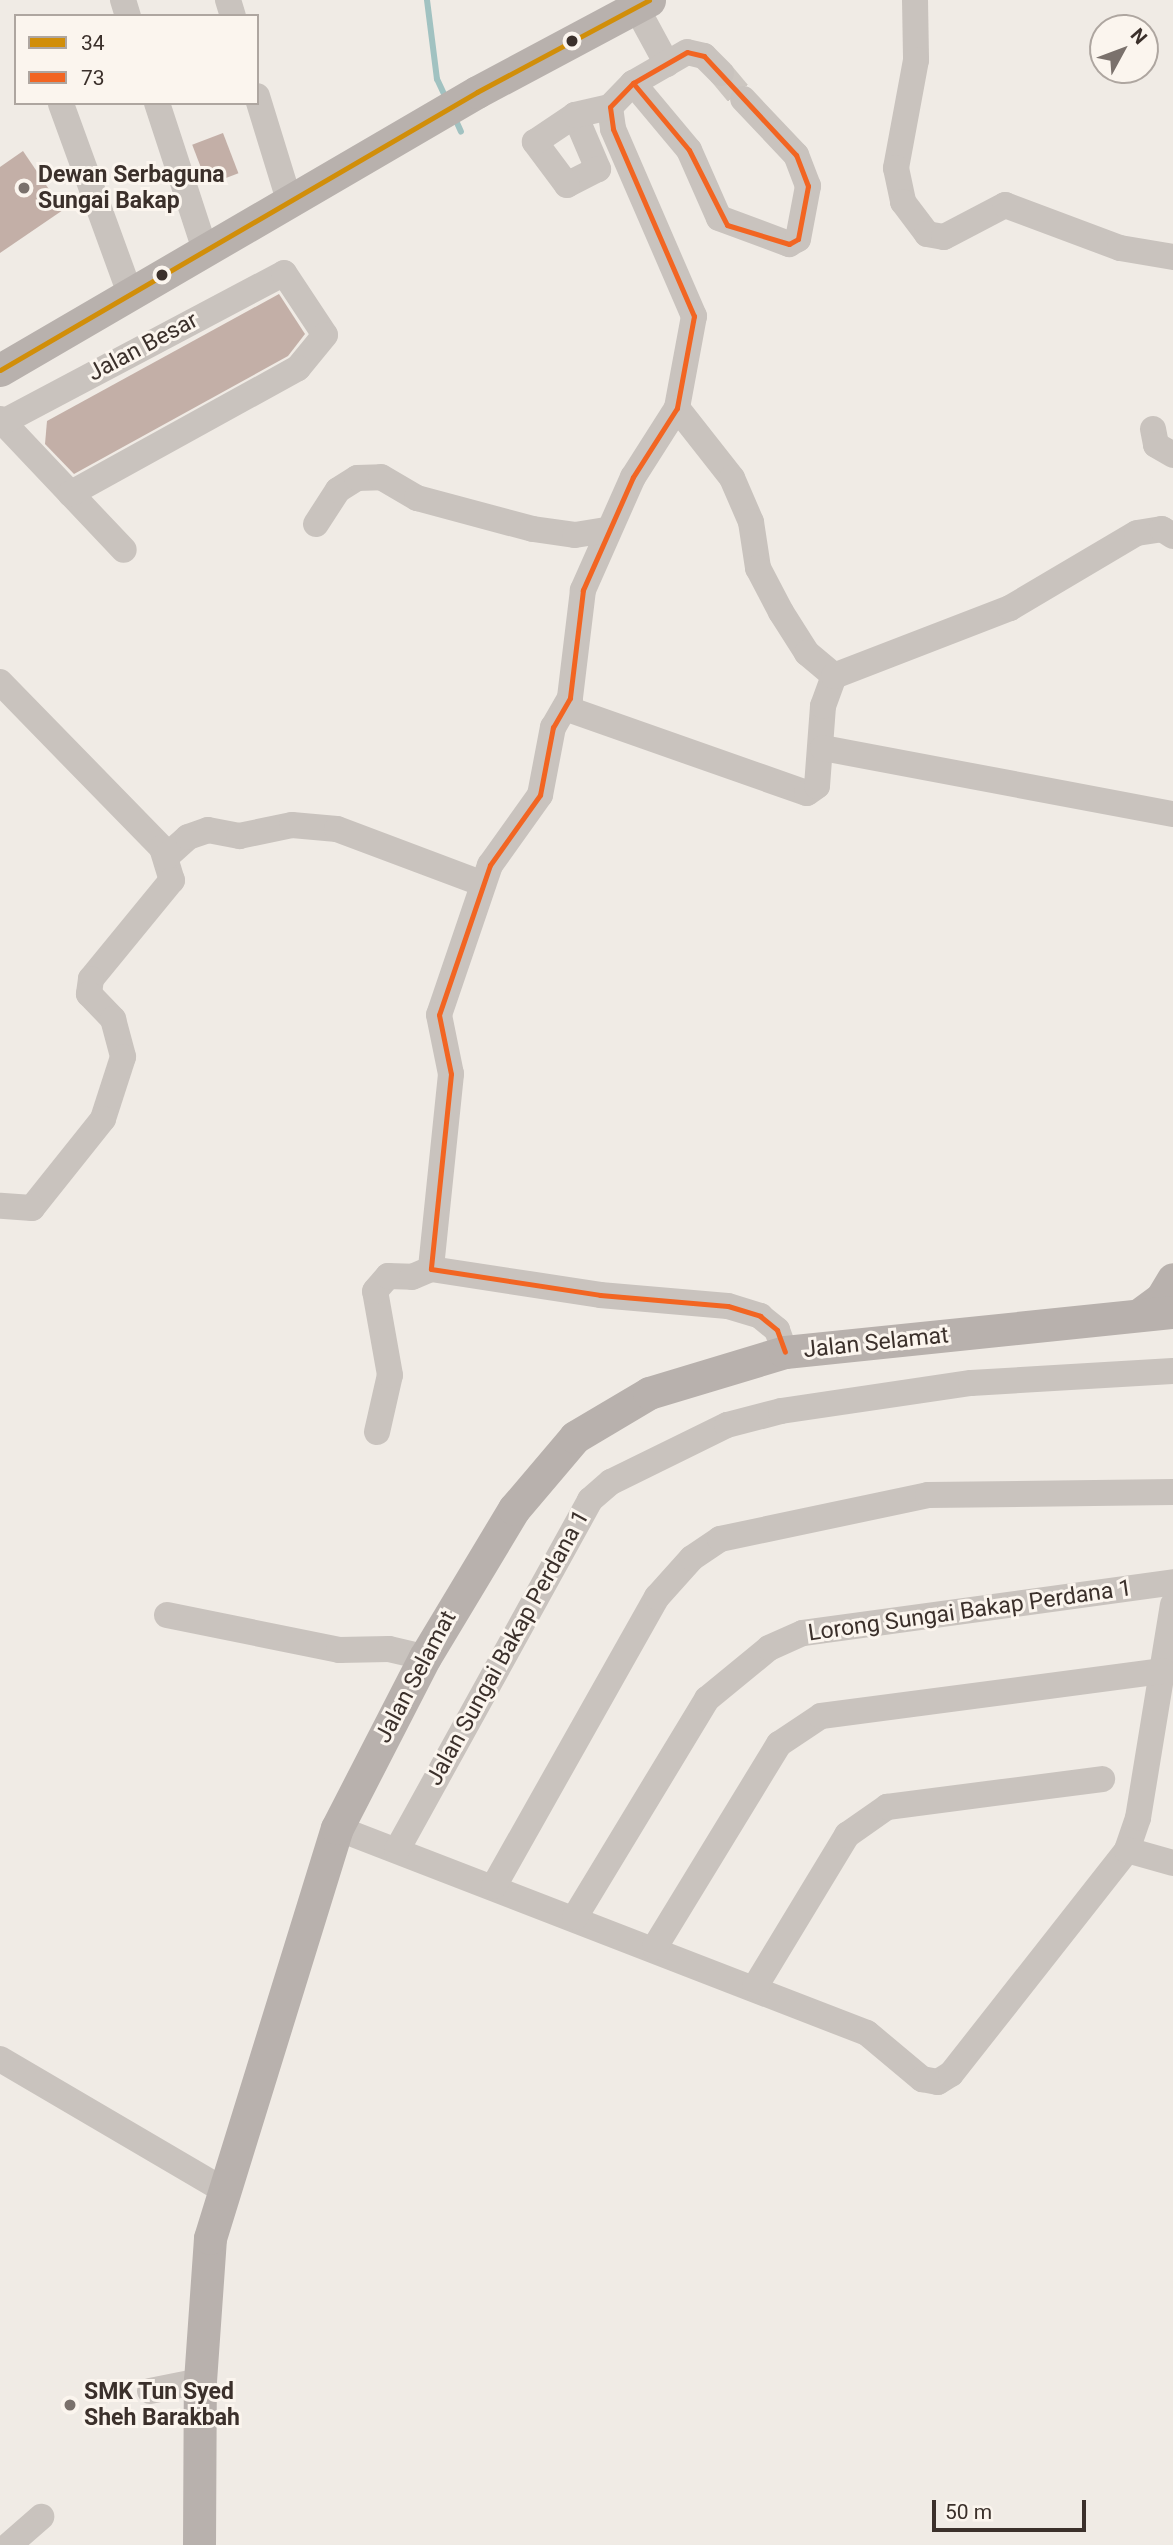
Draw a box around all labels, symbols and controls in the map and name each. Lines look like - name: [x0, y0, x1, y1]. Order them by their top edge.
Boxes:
- legend: [14, 14, 259, 105]
- north arrow: [1089, 14, 1159, 84]
- text: N: [1126, 24, 1152, 49]
- text: 34: [81, 31, 105, 55]
- unlabelled marker: [565, 34, 579, 48]
- text: 73: [81, 66, 105, 90]
- place label: Dewan Serbaguna Sungai Bakap: [38, 161, 225, 215]
- marker: Dewan Serbaguna Sungai Bakap: [16, 180, 32, 196]
- unlabelled marker: [155, 268, 169, 282]
- street label: Jalan Besar: [83, 307, 203, 387]
- street label: Jalan Selamat: [802, 1322, 950, 1364]
- street label: Jalan Sungai Bakap Perdana 1: [421, 1505, 595, 1791]
- street label: Lorong Sungai Bakap Perdana 1: [806, 1575, 1134, 1647]
- street label: Jalan Selamat: [370, 1606, 462, 1748]
- place label: SMK Tun Syed Sheh Barakbah: [84, 2378, 240, 2432]
- marker: SMK Tun Syed Sheh Barakbah: [62, 2397, 78, 2413]
- scale bar: [935, 2486, 1089, 2530]
- text: 50 m: [945, 2500, 992, 2524]

